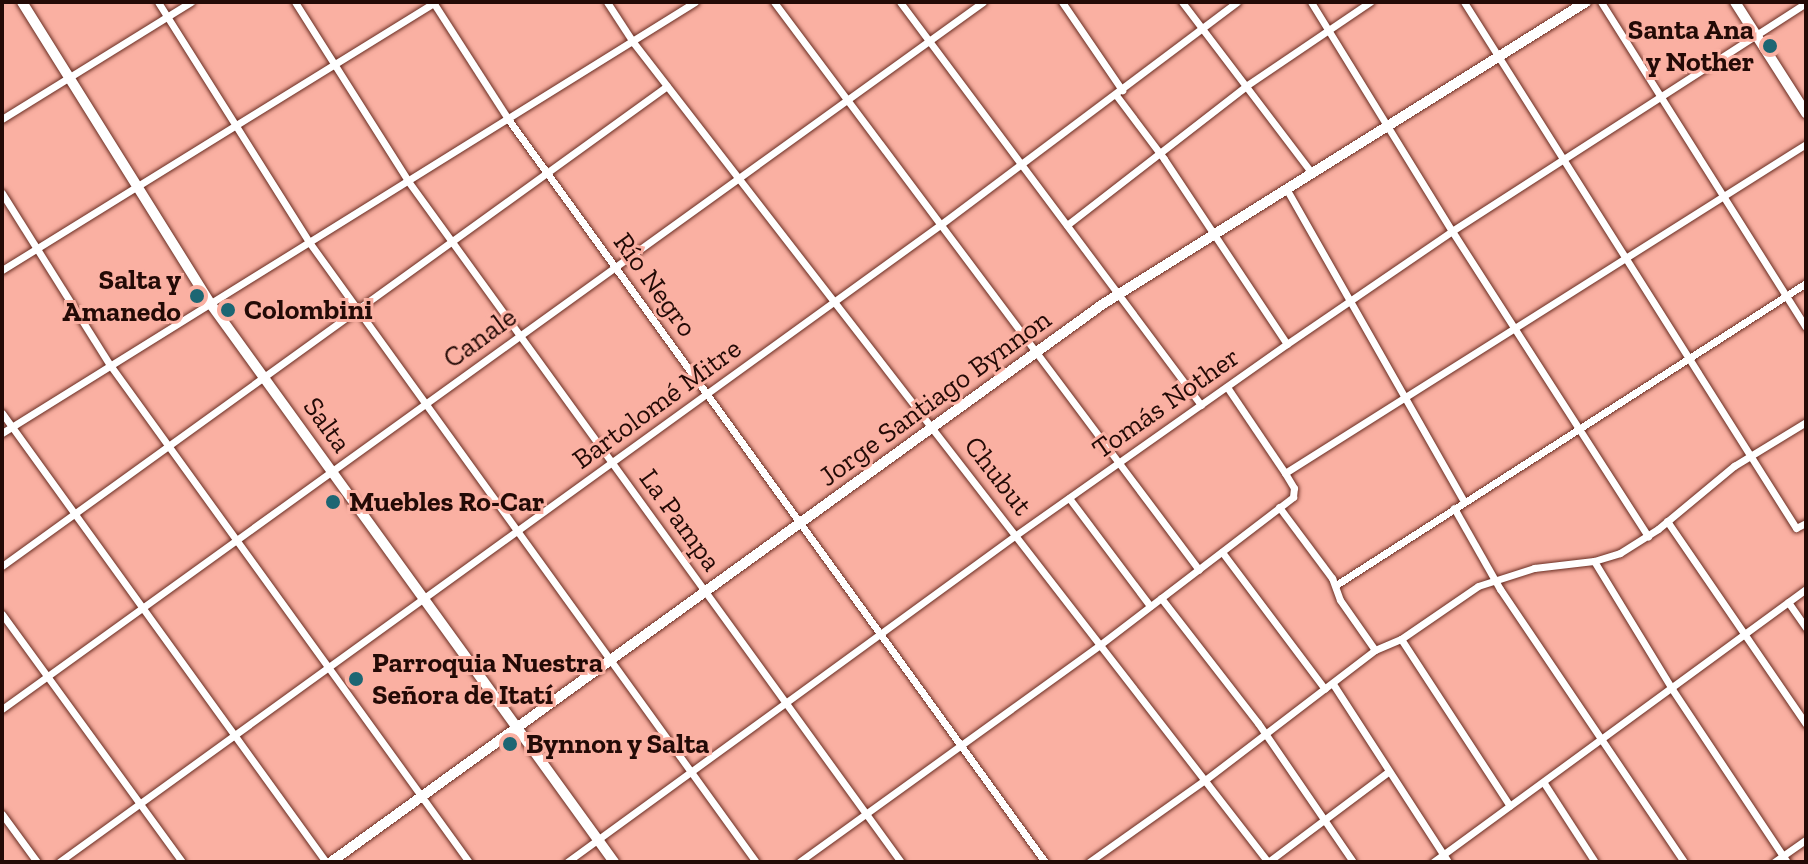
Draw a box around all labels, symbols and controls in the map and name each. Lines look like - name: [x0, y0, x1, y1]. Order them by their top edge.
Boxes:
- place label: Santa Ana y Nother: [1627, 13, 1754, 79]
- marker: Santa Ana y Nother: [1761, 37, 1779, 55]
- street label: Río Negro: [606, 226, 704, 344]
- place label: Salta y Amanedo: [62, 263, 181, 329]
- marker: Salta y Amanedo: [188, 287, 206, 305]
- place label: Colombini: [244, 293, 373, 327]
- street label: Canale: [437, 300, 523, 376]
- marker: Colombini: [219, 301, 237, 319]
- street label: Jorge Santiago Bynnon: [812, 302, 1058, 494]
- street label: Bartolomé Mitre: [566, 332, 748, 476]
- street label: Tomás Nother: [1086, 340, 1246, 466]
- street label: Salta: [296, 391, 358, 459]
- street label: Chubut: [957, 430, 1039, 522]
- street label: La Pampa: [632, 463, 728, 577]
- place label: Muebles Ro-Car: [349, 485, 544, 519]
- marker: Muebles Ro-Car: [324, 493, 342, 511]
- place label: Parroquia Nuestra Señora de Itatí: [372, 646, 603, 712]
- marker: Parroquia Nuestra Señora de Itatí: [347, 670, 365, 688]
- place label: Bynnon y Salta: [526, 727, 711, 761]
- marker: Bynnon y Salta: [501, 735, 519, 753]

